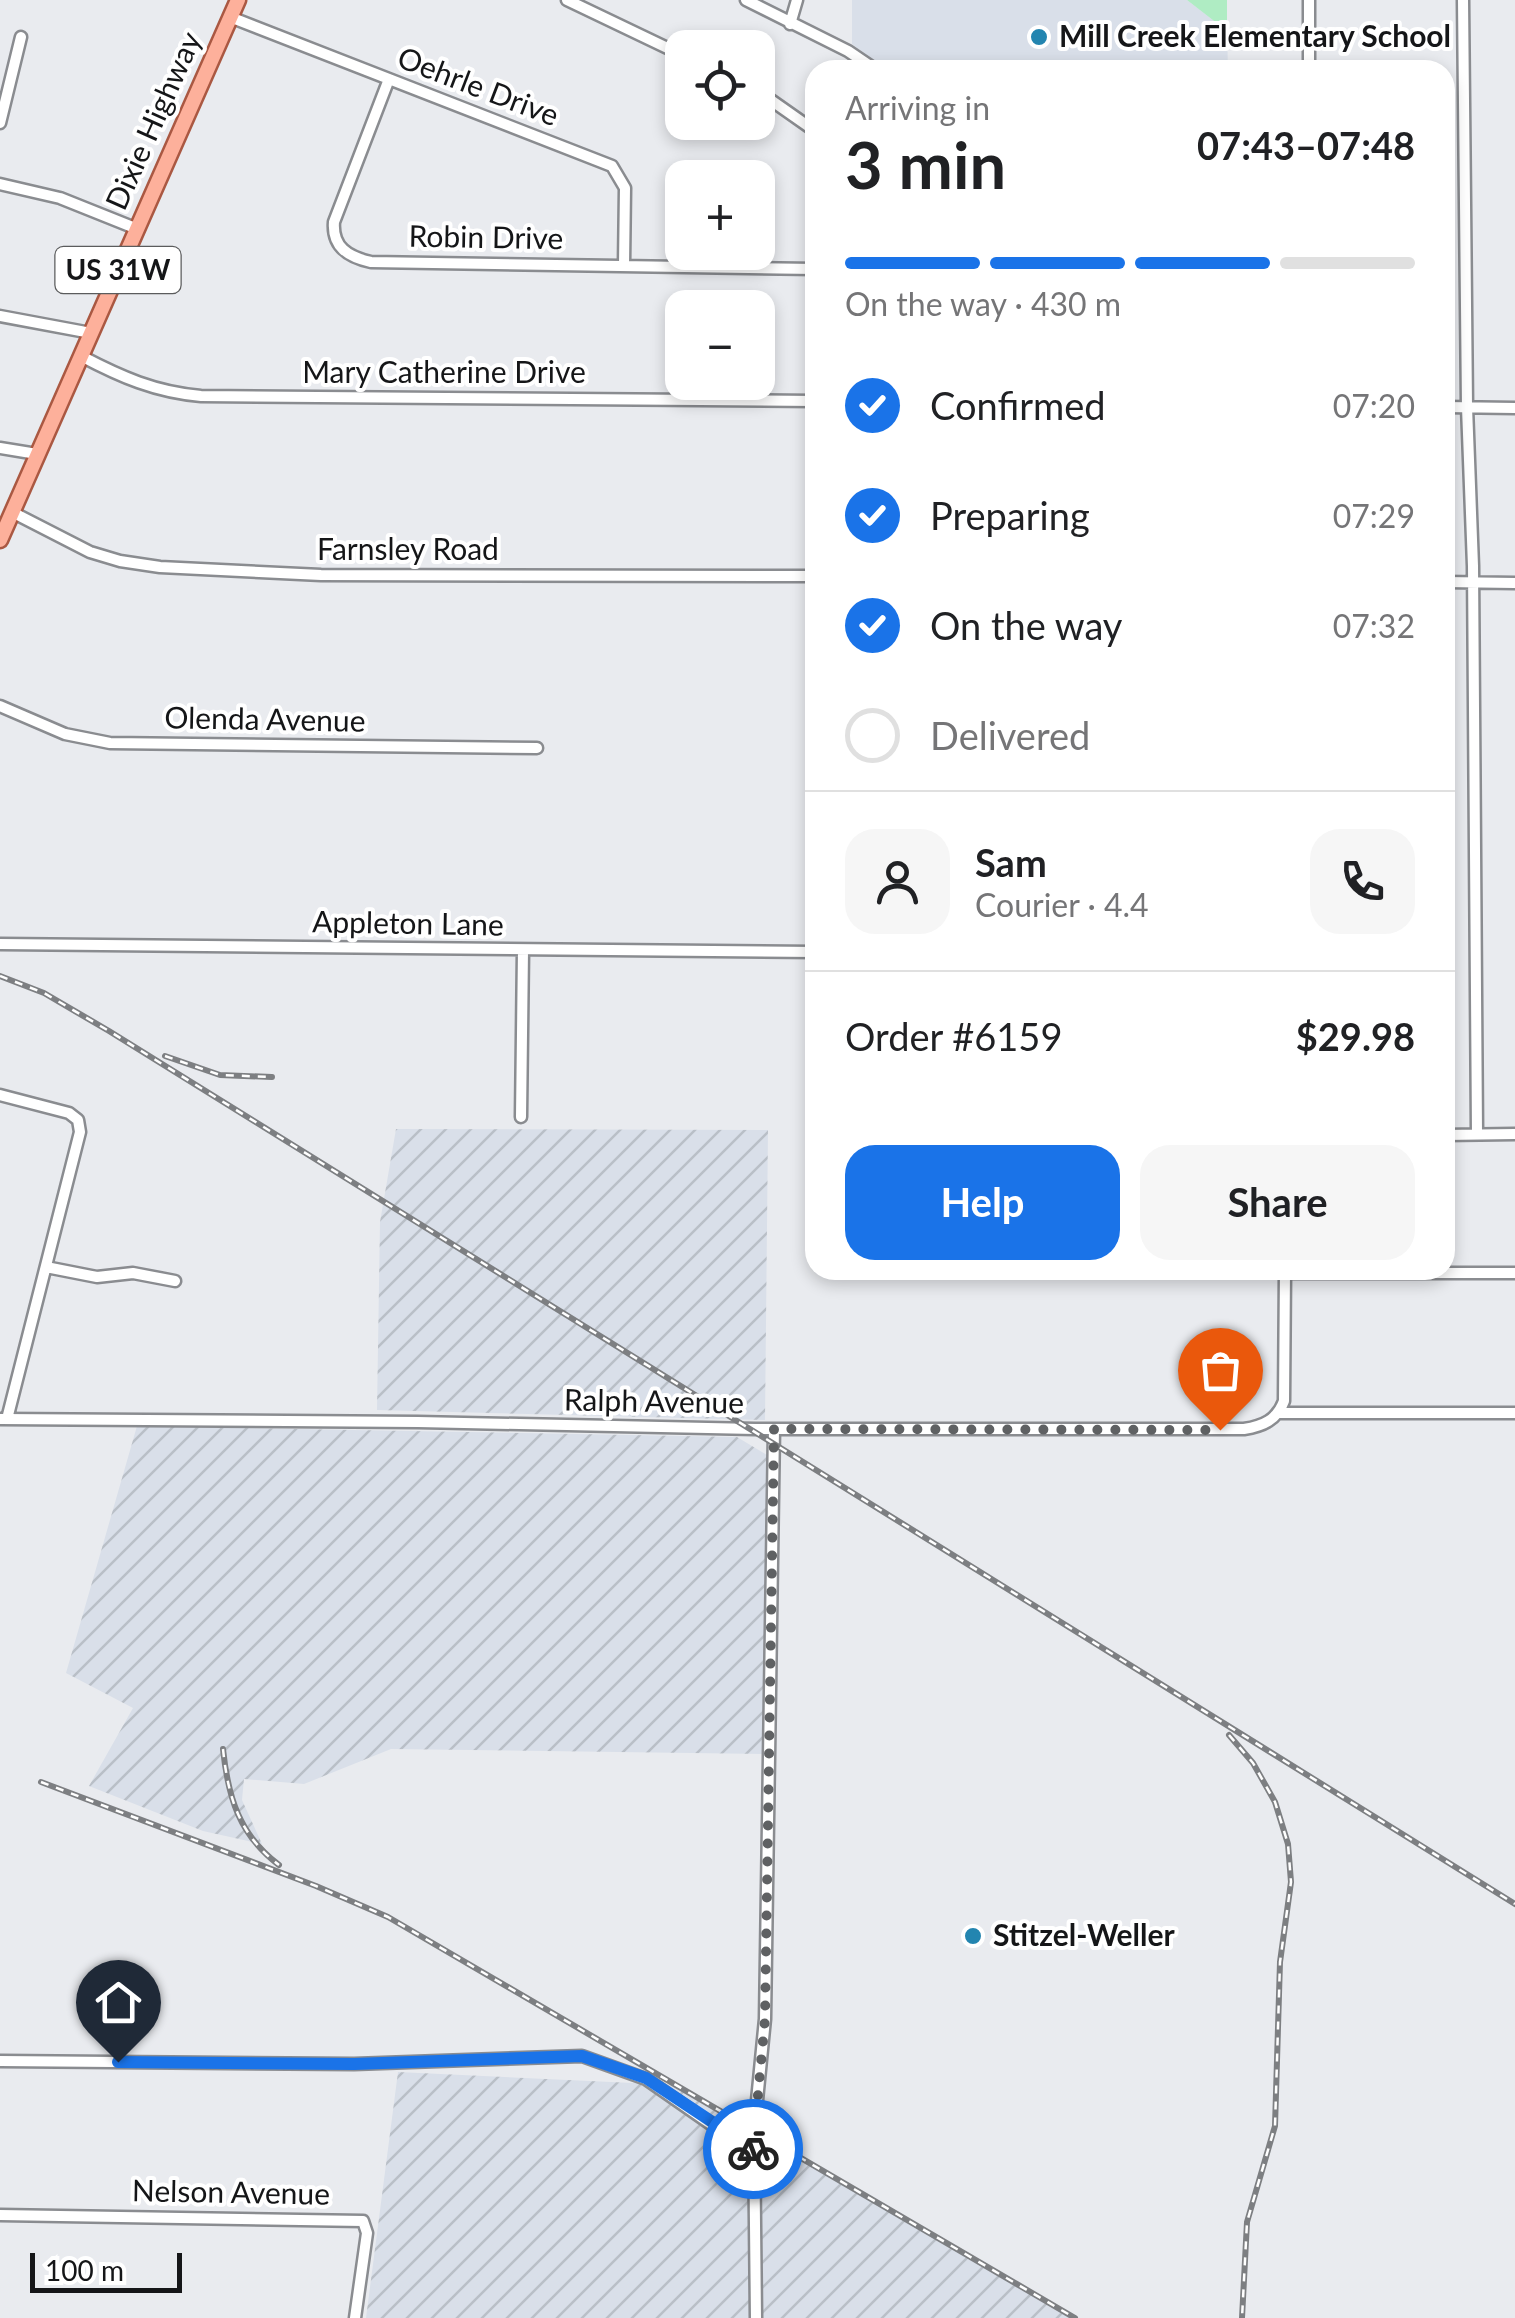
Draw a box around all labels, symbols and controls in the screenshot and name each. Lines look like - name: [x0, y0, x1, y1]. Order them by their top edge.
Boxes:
- place label: Mill Creek Elementary School: [1059, 17, 1451, 53]
- street label: Dixie Highway: [97, 25, 208, 215]
- marker: Mill Creek Elementary School: [1028, 26, 1050, 48]
- map controls: [665, 30, 775, 400]
- button: locate: [665, 30, 775, 140]
- street label: Oehrle Drive: [393, 38, 564, 132]
- text: Arriving in: [845, 88, 990, 127]
- text: 07:43–07:48: [1197, 122, 1415, 168]
- text: 3 min: [845, 125, 1006, 203]
- button: +: [665, 160, 775, 270]
- street label: Robin Drive: [408, 217, 564, 255]
- road number: US 31W: [56, 247, 180, 293]
- text: On the way · 430 m: [845, 284, 1121, 323]
- button: −: [665, 290, 775, 400]
- street label: Mary Catherine Drive: [302, 353, 586, 389]
- icon: check: [845, 378, 900, 433]
- text: Confirmed: [930, 382, 1106, 428]
- text: 07:20: [1333, 386, 1415, 425]
- icon: check: [845, 488, 900, 543]
- text: Preparing: [930, 492, 1090, 538]
- text: 07:29: [1333, 496, 1415, 535]
- street label: Farnsley Road: [317, 530, 499, 566]
- icon: check: [845, 598, 900, 653]
- text: On the way: [930, 602, 1122, 648]
- text: 07:32: [1333, 606, 1415, 645]
- street label: Olenda Avenue: [164, 698, 366, 738]
- text: Delivered: [930, 712, 1090, 758]
- button: person: [845, 829, 950, 934]
- button: phone: [1310, 829, 1415, 934]
- text: Sam: [975, 839, 1047, 885]
- text: Courier · 4.4: [975, 885, 1149, 924]
- street label: Appleton Lane: [312, 902, 504, 942]
- text: Order #6159: [845, 1013, 1062, 1059]
- text: $29.98: [1296, 1013, 1415, 1059]
- button: Help: [845, 1145, 1120, 1260]
- button: Share: [1140, 1145, 1415, 1260]
- pin: [1178, 1328, 1263, 1431]
- icon: bag: [1193, 1343, 1248, 1398]
- street label: Ralph Avenue: [564, 1380, 744, 1420]
- place label: Stitzel-Weller: [993, 1916, 1176, 1952]
- marker: Stitzel-Weller: [962, 1925, 984, 1947]
- pin: [76, 1960, 161, 2063]
- icon: home: [91, 1975, 146, 2030]
- courier: [703, 2099, 803, 2199]
- icon: bike: [726, 2122, 781, 2177]
- street label: Nelson Avenue: [132, 2171, 330, 2211]
- scale bar: [30, 2248, 182, 2292]
- text: 100 m: [45, 2253, 124, 2287]

